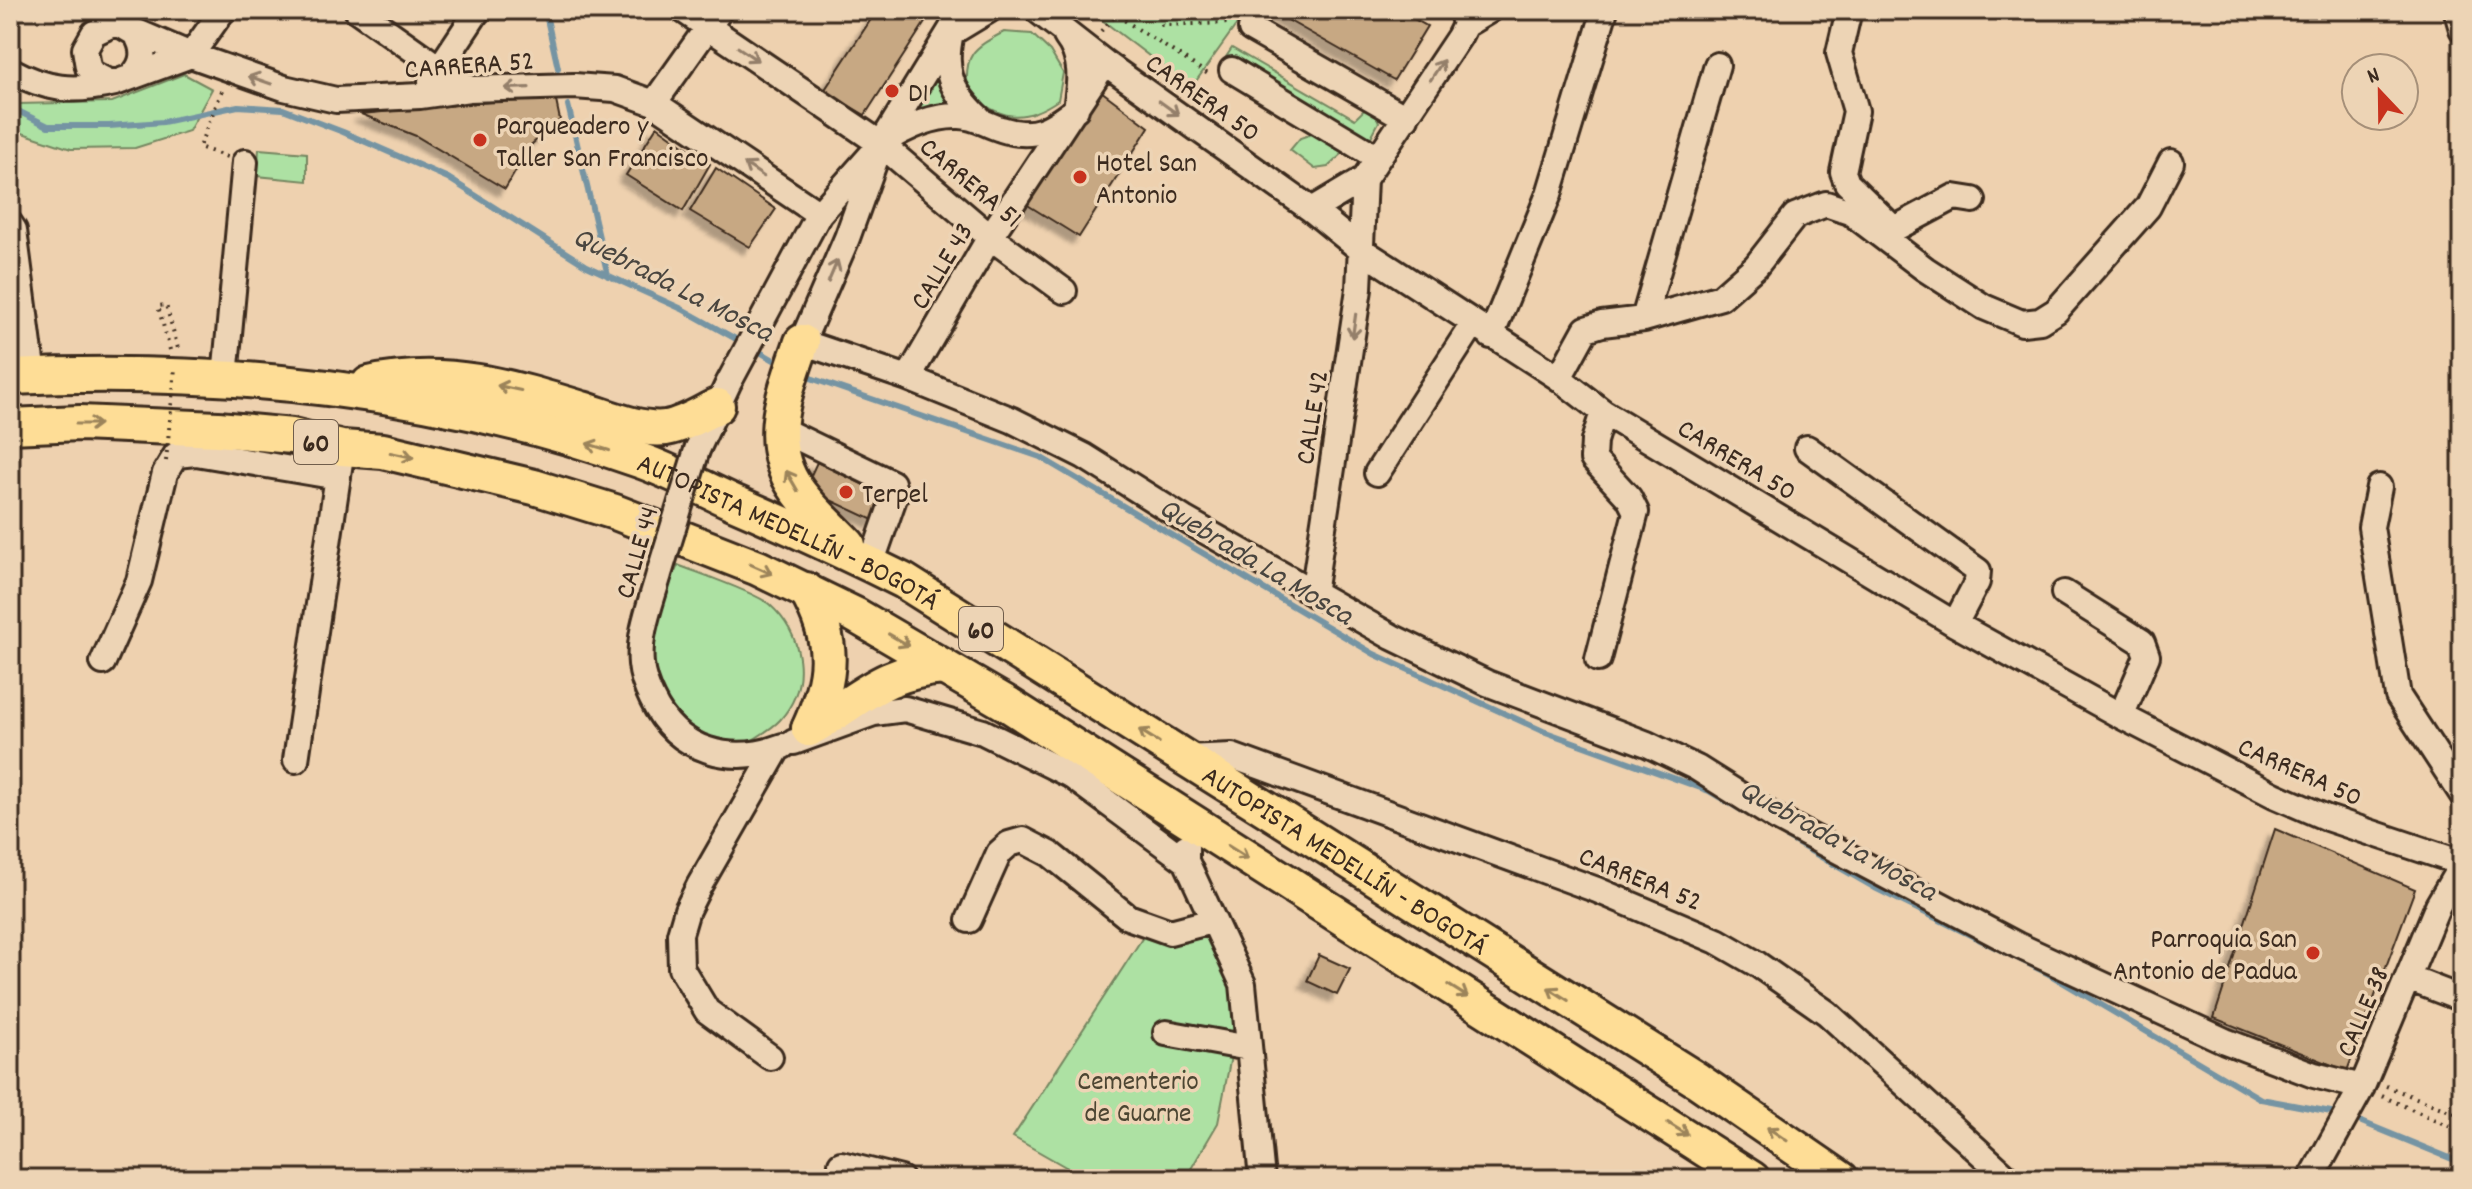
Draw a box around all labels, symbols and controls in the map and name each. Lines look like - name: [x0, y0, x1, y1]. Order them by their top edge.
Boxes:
- street label: CARRERA 52: [403, 44, 535, 92]
- one-way arrow: [736, 46, 758, 62]
- street label: CARRERA 50: [1135, 46, 1267, 155]
- north arrow: [2340, 52, 2420, 132]
- one-way arrow: [1429, 60, 1446, 82]
- text: N: [2363, 60, 2385, 93]
- one-way arrow: [248, 72, 273, 87]
- place label: D1: [908, 76, 929, 116]
- one-way arrow: [504, 80, 531, 95]
- marker: D1: [883, 82, 901, 100]
- one-way arrow: [1157, 100, 1179, 116]
- place label: Parqueadero y Taller San Francisco: [496, 109, 708, 181]
- street label: CARRERA 51: [909, 130, 1029, 240]
- marker: Parqueadero y Taller San Francisco: [471, 131, 489, 149]
- place label: Hotel San Antonio: [1096, 146, 1197, 218]
- one-way arrow: [743, 162, 766, 178]
- marker: Hotel San Antonio: [1071, 168, 1089, 186]
- street label: CALLE 43: [903, 216, 986, 319]
- water label: Quebrada La Mosca: [564, 218, 781, 357]
- one-way arrow: [827, 259, 842, 284]
- one-way arrow: [1346, 313, 1361, 339]
- street label: CALLE 42: [1288, 368, 1342, 468]
- one-way arrow: [497, 380, 523, 395]
- street label: CARRERA 50: [1668, 411, 1803, 514]
- one-way arrow: [74, 416, 101, 432]
- road number: 60: [294, 420, 338, 464]
- one-way arrow: [586, 439, 612, 454]
- street label: AUTOPISTA MEDELLÍN - BOGOTÁ: [630, 446, 946, 623]
- one-way arrow: [388, 449, 414, 464]
- one-way arrow: [784, 470, 800, 493]
- place label: Terpel: [862, 477, 928, 517]
- marker: Terpel: [837, 483, 855, 501]
- water label: Quebrada La Mosca: [1149, 489, 1362, 640]
- street label: CALLE 44: [608, 502, 672, 604]
- one-way arrow: [748, 562, 772, 577]
- road number: 60: [959, 607, 1003, 651]
- one-way arrow: [887, 632, 910, 648]
- one-way arrow: [1138, 727, 1161, 743]
- street label: CARRERA 50: [2230, 729, 2368, 820]
- street label: AUTOPISTA MEDELLÍN - BOGOTÁ: [1192, 758, 1494, 969]
- water label: Quebrada La Mosca: [1730, 771, 1945, 916]
- street label: CARRERA 52: [1572, 839, 1707, 924]
- one-way arrow: [1226, 845, 1249, 861]
- place label: Parroquia San Antonio de Padua: [2113, 922, 2298, 994]
- marker: Parroquia San Antonio de Padua: [2304, 944, 2322, 962]
- street label: CALLE 38: [2329, 962, 2403, 1064]
- one-way arrow: [1446, 983, 1469, 999]
- one-way arrow: [1547, 985, 1570, 1001]
- park label: Cementerio de Guarne: [1077, 1064, 1199, 1136]
- one-way arrow: [1666, 1122, 1689, 1138]
- one-way arrow: [1766, 1126, 1788, 1143]

